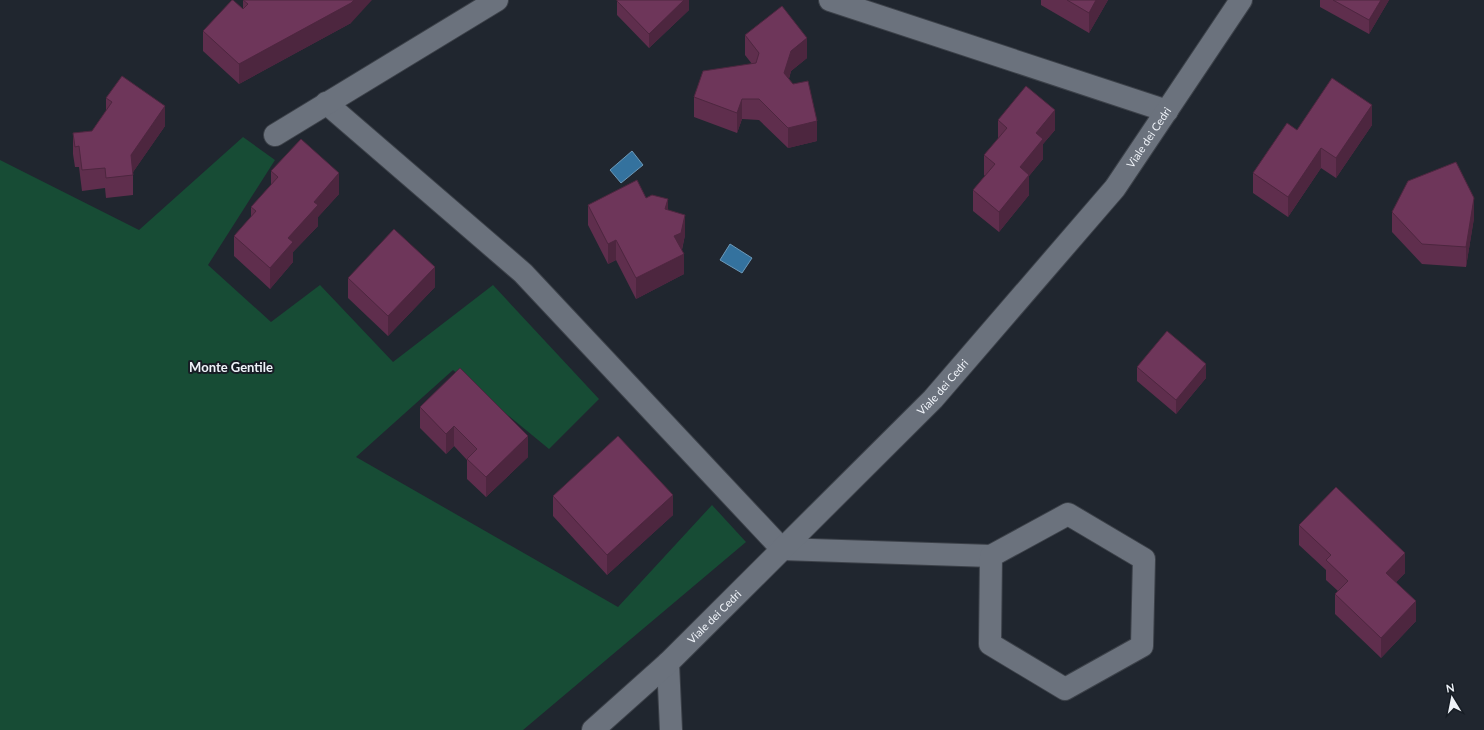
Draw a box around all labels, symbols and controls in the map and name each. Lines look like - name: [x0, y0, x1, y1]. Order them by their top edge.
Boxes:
- street label: Viale dei Cedri: [1123, 104, 1174, 170]
- street label: Viale dei Cedri: [914, 356, 971, 417]
- district label: Monte Gentile: [189, 359, 273, 375]
- street label: Viale dei Cedri: [685, 587, 744, 646]
- north arrow: [1432, 678, 1472, 718]
- text: N: [1445, 681, 1455, 695]

